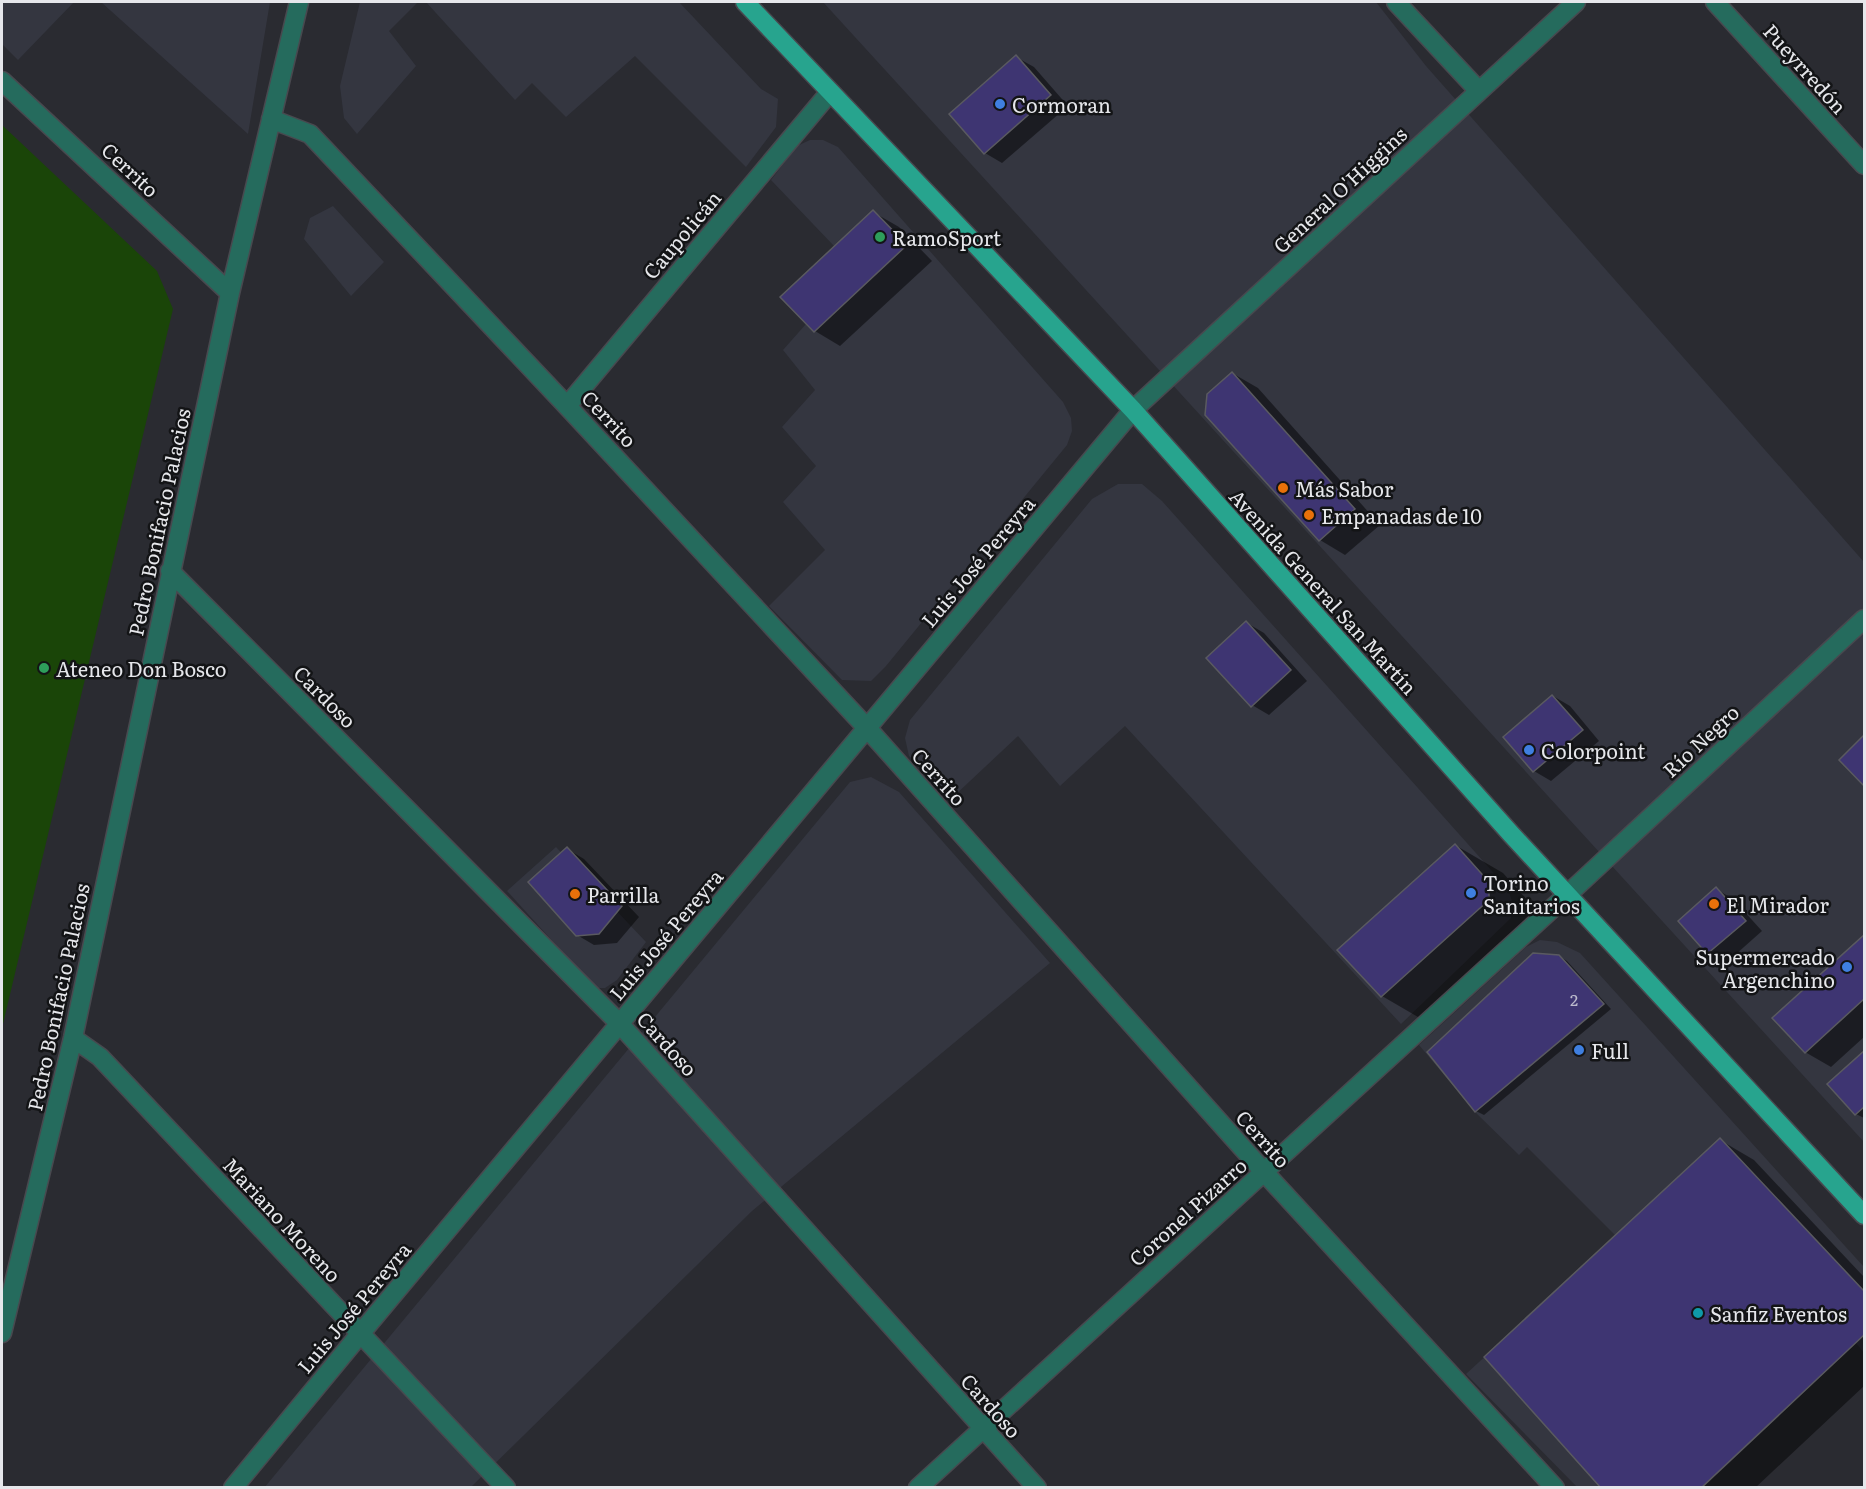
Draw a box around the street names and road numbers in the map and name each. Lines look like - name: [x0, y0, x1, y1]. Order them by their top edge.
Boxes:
- street label: Pueyrredón: [1757, 16, 1855, 120]
- street label: General O'Higgins: [1265, 119, 1413, 259]
- street label: Cerrito: [96, 135, 166, 203]
- street label: Caupolicán: [635, 183, 727, 285]
- street label: Cerrito: [576, 383, 644, 453]
- street label: Pedro Bonifacio Palacios: [119, 405, 197, 639]
- street label: Avenida General San Martín: [1223, 481, 1425, 701]
- street label: Luis José Pereyra: [913, 489, 1041, 633]
- street label: Cardoso: [288, 658, 364, 734]
- street label: Río Negro: [1655, 697, 1745, 783]
- street label: Cerrito: [906, 740, 974, 812]
- street label: Luis José Pereyra: [601, 862, 729, 1006]
- street label: Pedro Bonifacio Palacios: [18, 880, 96, 1114]
- street label: Cardoso: [631, 1004, 705, 1082]
- street label: Cerrito: [1230, 1102, 1298, 1174]
- street label: Mariano Moreno: [217, 1150, 349, 1288]
- street label: Coronel Pizarro: [1121, 1150, 1253, 1272]
- street label: Luis José Pereyra: [289, 1235, 417, 1379]
- street label: Cardoso: [955, 1366, 1029, 1444]

